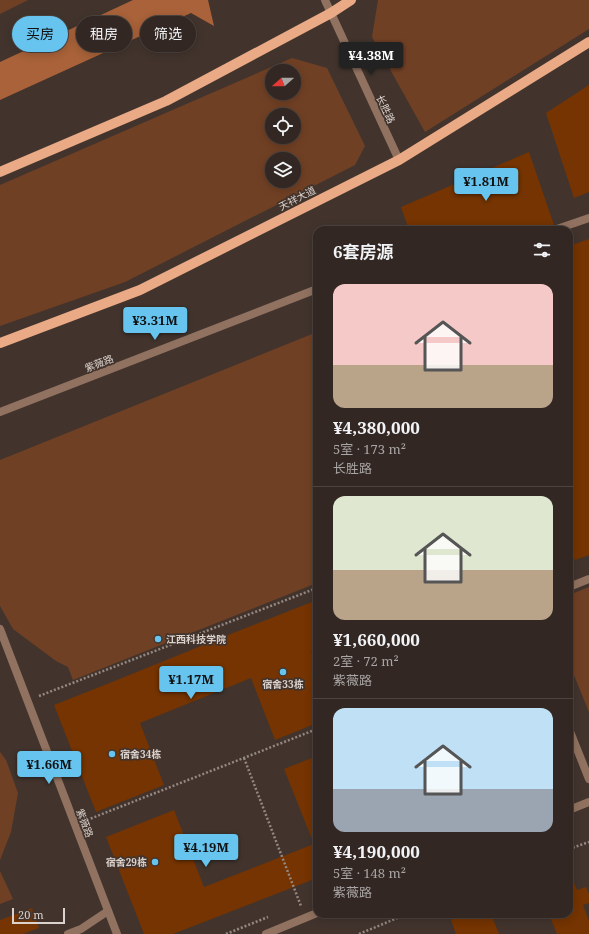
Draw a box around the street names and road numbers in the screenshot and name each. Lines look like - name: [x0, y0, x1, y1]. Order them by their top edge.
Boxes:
- street label: 长胜路: [373, 92, 399, 126]
- street label: 天祥大道: [276, 183, 318, 213]
- street label: 紫薇路: [82, 351, 116, 375]
- street label: 紫薇路: [73, 806, 97, 840]

